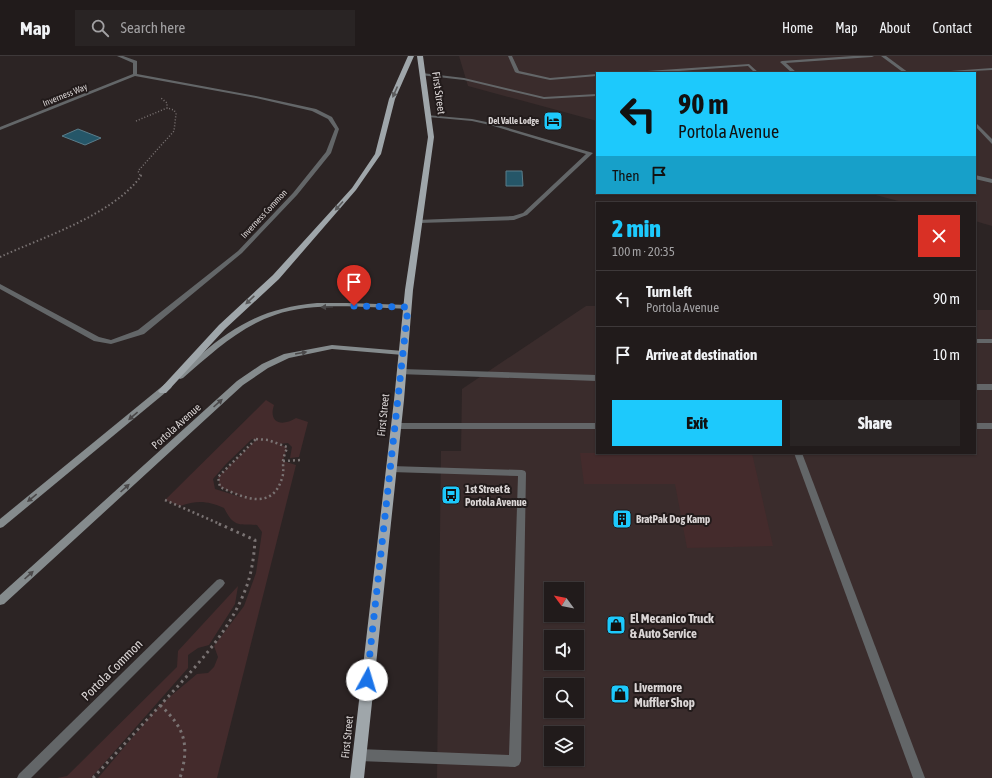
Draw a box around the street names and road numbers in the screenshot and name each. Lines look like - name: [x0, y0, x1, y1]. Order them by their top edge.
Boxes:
- street label: First Street: [430, 71, 448, 115]
- street label: Inverness Way: [41, 81, 89, 108]
- street label: Inverness Common: [239, 188, 289, 240]
- street label: First Street: [375, 393, 391, 437]
- street label: Portola Avenue: [149, 401, 203, 451]
- street label: Portola Common: [78, 636, 146, 704]
- street label: First Street: [339, 715, 355, 759]

